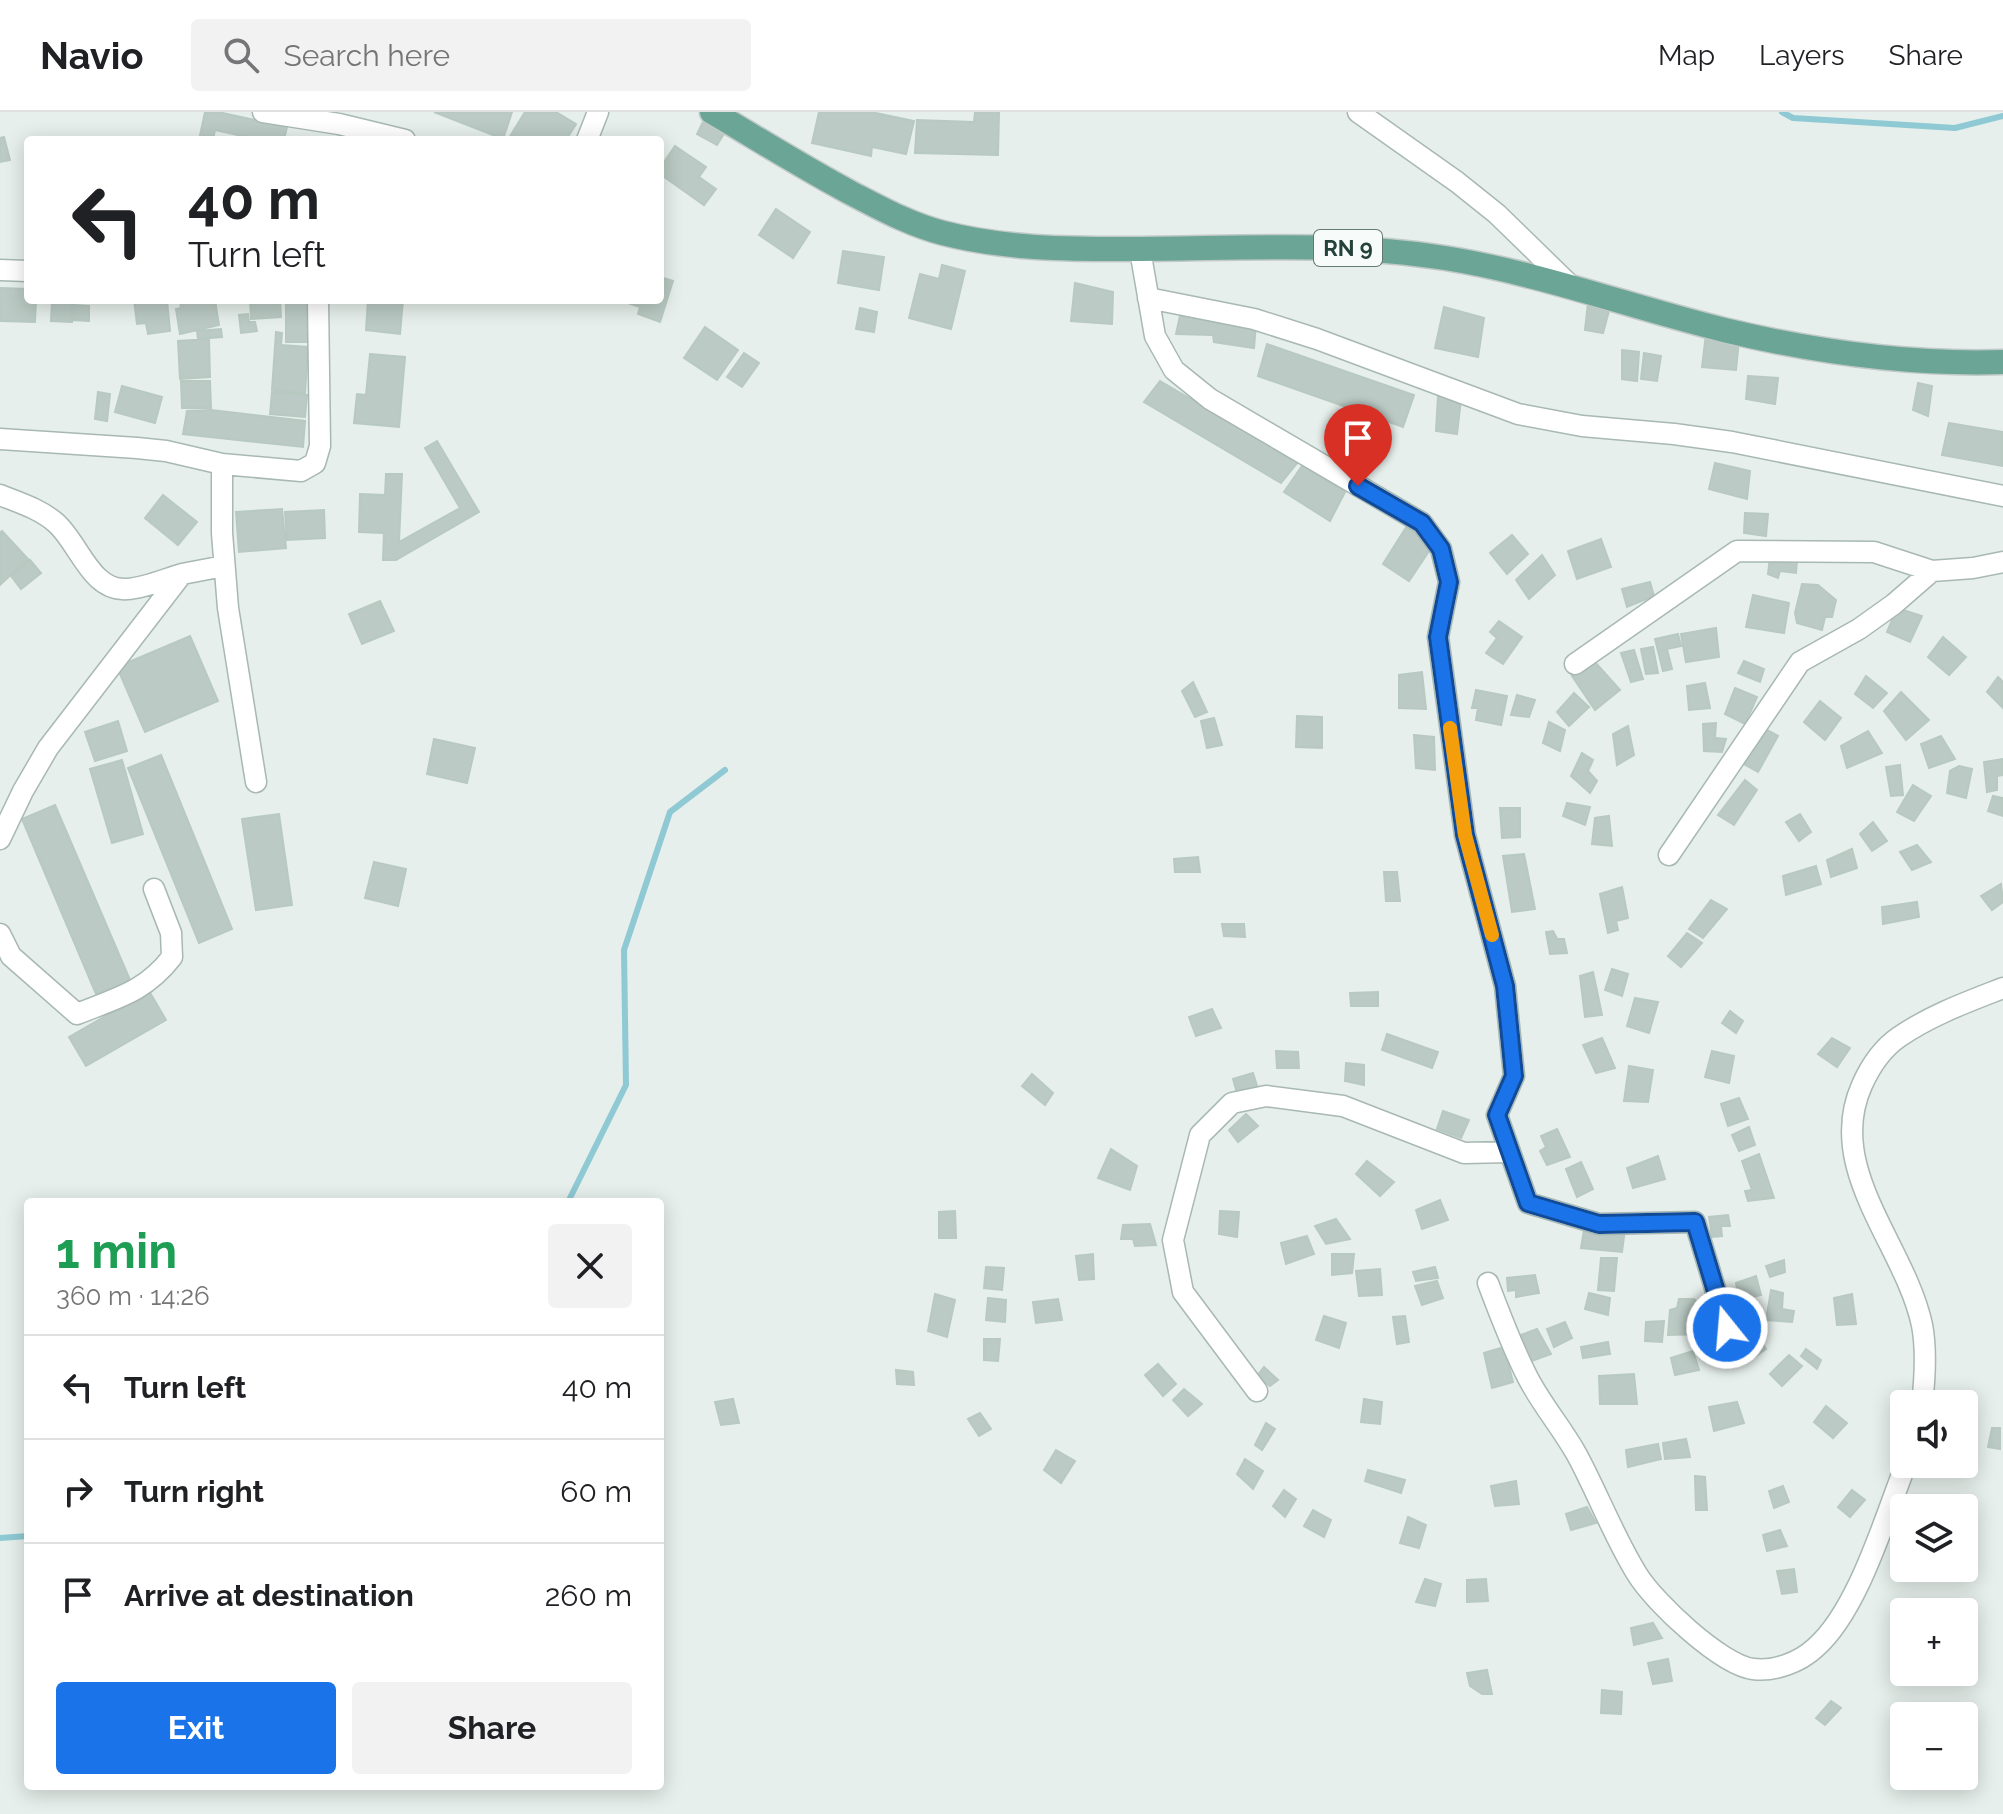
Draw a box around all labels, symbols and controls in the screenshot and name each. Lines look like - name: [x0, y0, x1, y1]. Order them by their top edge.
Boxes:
- search box: [191, 19, 751, 91]
- text: Navio: [40, 33, 143, 78]
- icon: search: [219, 33, 263, 77]
- text: Search here: [283, 38, 450, 73]
- text: Map: [1658, 39, 1715, 72]
- text: Layers: [1759, 39, 1845, 72]
- text: Share: [1889, 39, 1963, 72]
- text: 40 m: [188, 166, 320, 232]
- icon: left: [56, 168, 160, 272]
- road number: RN 9: [1314, 230, 1382, 266]
- text: Turn left: [188, 233, 326, 275]
- pin: [1324, 404, 1392, 486]
- icon: arrive: [1336, 416, 1380, 460]
- text: 1 min: [56, 1223, 177, 1279]
- button: close: [548, 1224, 632, 1308]
- text: 360 m · 14:26: [56, 1281, 210, 1311]
- position arrow: [1685, 1286, 1769, 1370]
- icon: left: [56, 1365, 100, 1409]
- text: Turn left: [124, 1370, 246, 1405]
- text: 40 m: [562, 1370, 632, 1405]
- map controls: [1890, 1390, 1978, 1790]
- button: sound: [1890, 1390, 1978, 1478]
- icon: right: [56, 1469, 100, 1513]
- text: Turn right: [124, 1474, 264, 1509]
- text: 60 m: [560, 1474, 632, 1509]
- button: layers: [1890, 1494, 1978, 1582]
- icon: arrive: [56, 1573, 100, 1617]
- text: Arrive at destination: [124, 1578, 414, 1613]
- text: 260 m: [545, 1578, 632, 1613]
- button: +: [1890, 1598, 1978, 1686]
- button: Exit: [56, 1682, 336, 1774]
- button: Share: [352, 1682, 632, 1774]
- button: −: [1890, 1702, 1978, 1790]

